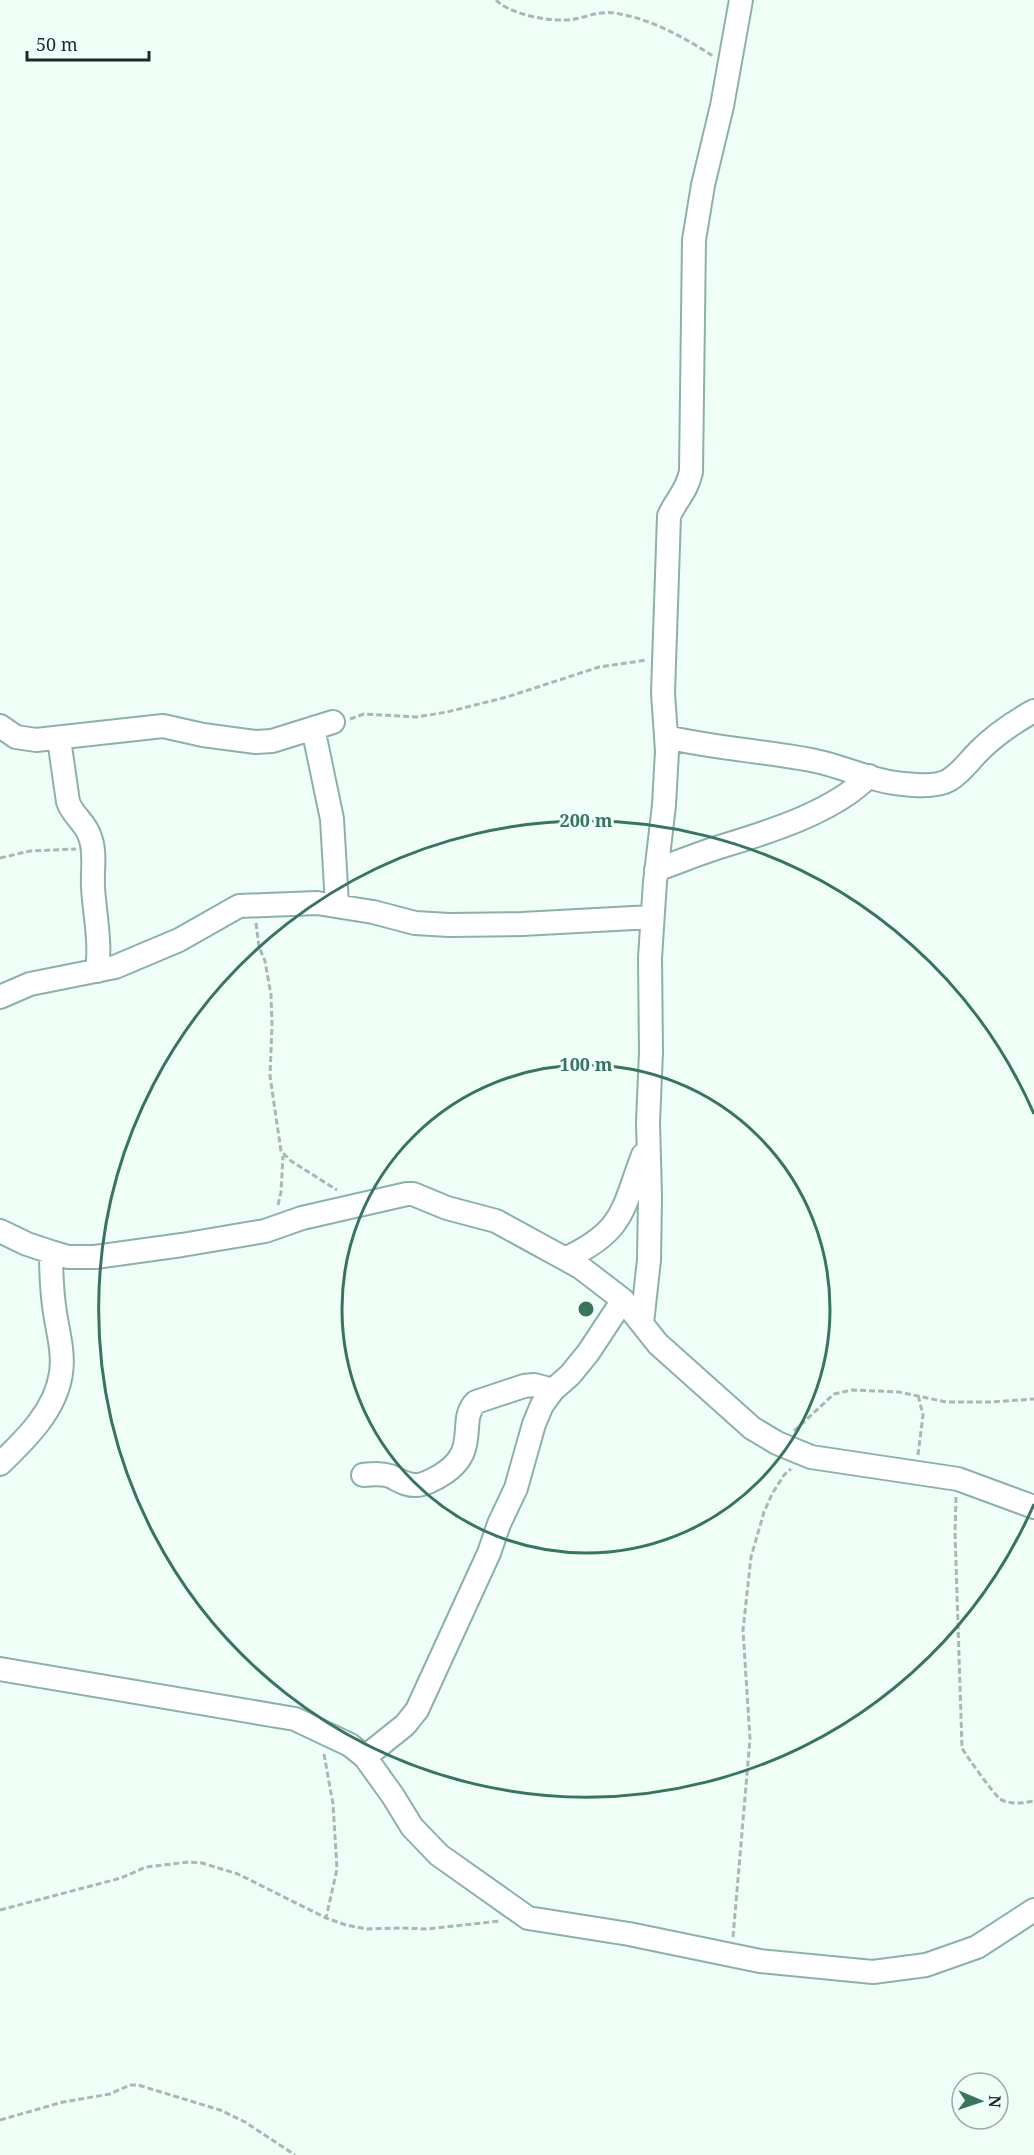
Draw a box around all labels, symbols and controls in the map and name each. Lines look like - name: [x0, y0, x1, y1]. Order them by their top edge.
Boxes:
- scale bar: [27, 24, 148, 62]
- text: 50 m: [36, 32, 78, 56]
- text: 200 m: [560, 808, 613, 832]
- text: 100 m: [560, 1052, 613, 1076]
- centre of rings: [576, 1299, 596, 1319]
- north arrow: [950, 2071, 1010, 2131]
- text: N: [984, 2095, 1006, 2109]

